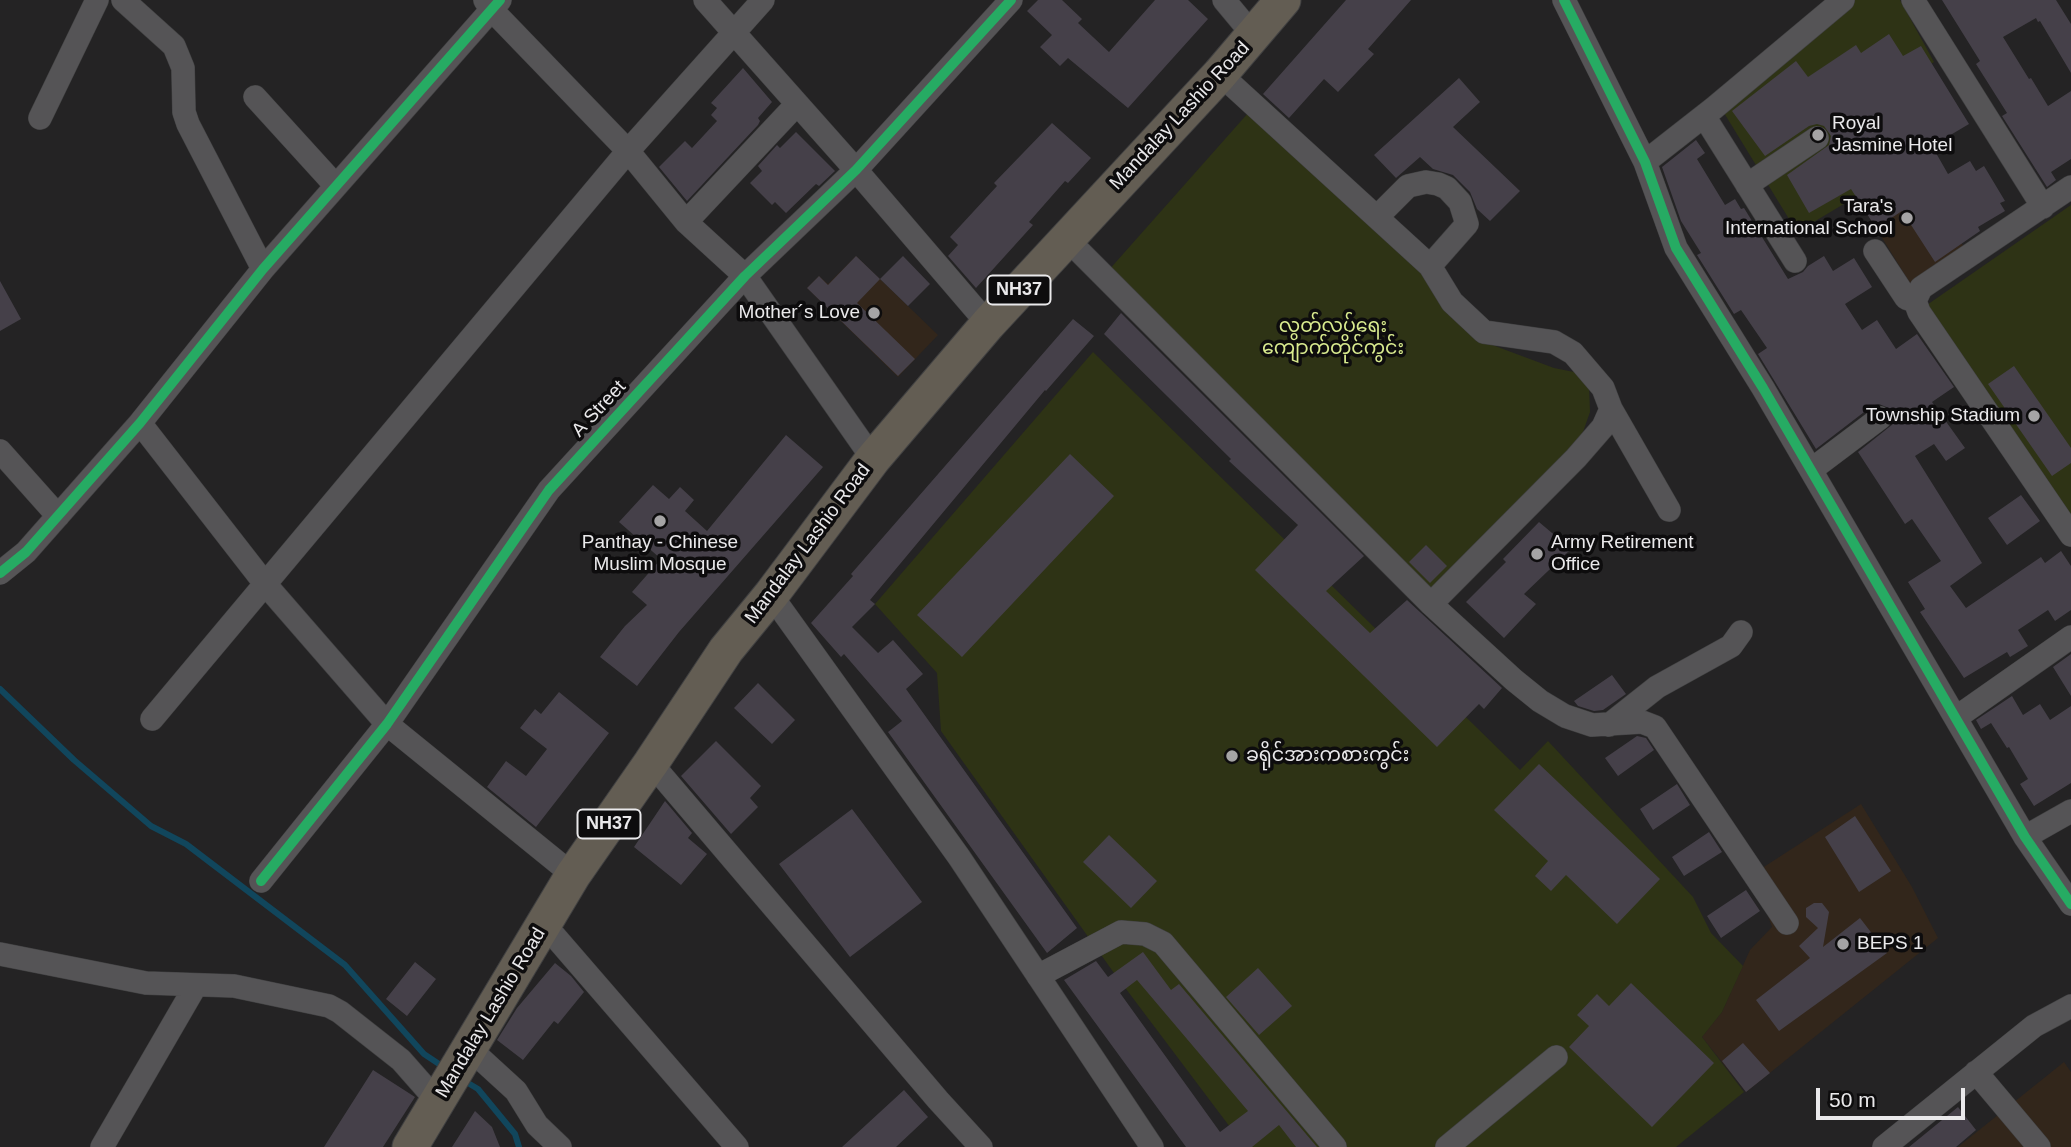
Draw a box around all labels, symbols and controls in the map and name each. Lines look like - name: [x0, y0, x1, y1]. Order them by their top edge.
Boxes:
- street label: Mandalay Lashio Road: [1105, 37, 1255, 195]
- place label: Royal Jasmine Hotel: [1832, 113, 1952, 157]
- marker: Royal Jasmine Hotel: [1810, 127, 1826, 143]
- place label: Tara's International School: [1725, 196, 1893, 240]
- marker: Tara's International School: [1899, 210, 1915, 226]
- road number: NH37: [988, 276, 1050, 304]
- place label: Mother´s Love: [739, 302, 860, 324]
- marker: Mother´s Love: [866, 305, 882, 321]
- park label: လွတ်လပ်ရေး ကျောက်တိုင်ကွင်း: [1262, 316, 1404, 360]
- street label: A Street: [567, 376, 631, 442]
- place label: Township Stadium: [1866, 405, 2020, 427]
- marker: Township Stadium: [2026, 408, 2042, 424]
- street label: Mandalay Lashio Road: [740, 460, 876, 628]
- marker: Panthay - Chinese Muslim Mosque: [652, 513, 668, 529]
- place label: Panthay - Chinese Muslim Mosque: [582, 532, 738, 576]
- place label: Army Retirement Office: [1551, 532, 1694, 576]
- marker: Army Retirement Office: [1529, 546, 1545, 562]
- place label: ခရိုင်အားကစားကွင်း: [1246, 745, 1409, 767]
- marker: ခရိုင်အားကစားကွင်း: [1224, 748, 1240, 764]
- road number: NH37: [578, 810, 640, 838]
- street label: Mandalay Lashio Road: [431, 924, 551, 1102]
- place label: BEPS 1: [1857, 933, 1924, 955]
- marker: BEPS 1: [1835, 936, 1851, 952]
- scale bar: [1819, 1074, 1968, 1118]
- text: 50 m: [1829, 1088, 1876, 1111]

